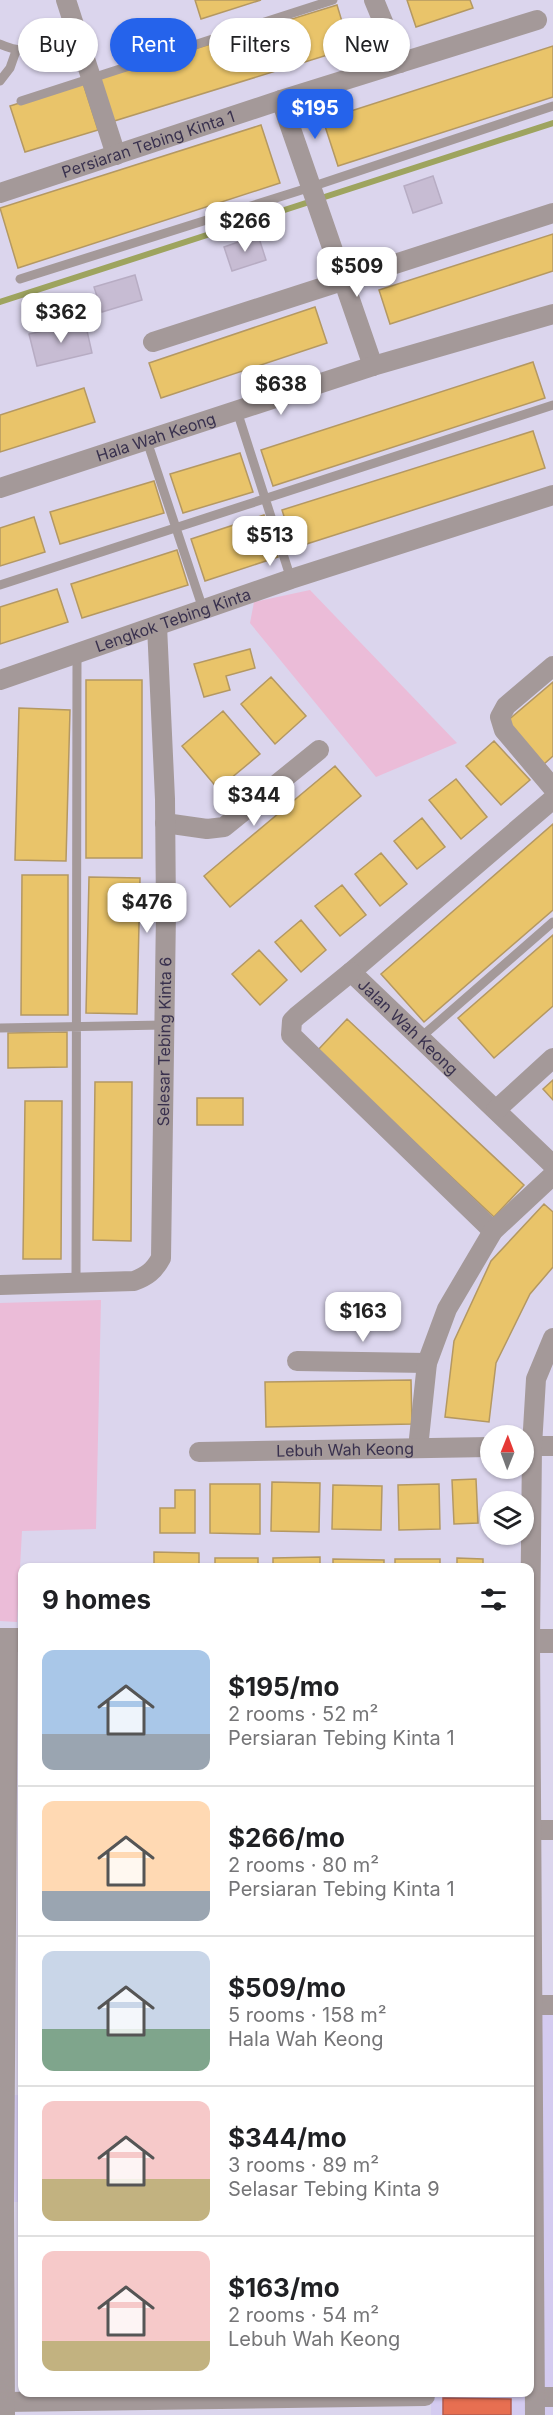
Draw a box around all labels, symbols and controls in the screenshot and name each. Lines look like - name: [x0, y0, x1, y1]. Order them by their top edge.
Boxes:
- chip: Buy: [18, 18, 98, 72]
- chip: Rent: [110, 18, 197, 72]
- chip: Filters: [209, 18, 311, 72]
- chip: New: [323, 18, 410, 72]
- pin: $195: [279, 89, 351, 140]
- text: $195: [291, 96, 339, 120]
- street label: Persiaran Tebing Kinta 1: [59, 106, 237, 182]
- pin: $266: [209, 202, 281, 253]
- text: $266: [219, 209, 271, 233]
- pin: $509: [321, 247, 393, 298]
- text: $509: [331, 254, 383, 278]
- pin: $362: [25, 293, 97, 344]
- text: $362: [35, 300, 87, 324]
- pin: $638: [245, 365, 317, 416]
- text: $638: [255, 372, 307, 396]
- street label: Hala Wah Keong: [94, 408, 218, 466]
- pin: $513: [234, 516, 306, 567]
- text: $513: [246, 523, 294, 547]
- street label: Lengkok Tebing Kinta: [92, 584, 253, 656]
- pin: $344: [218, 776, 290, 827]
- text: $344: [227, 783, 281, 807]
- pin: $476: [111, 883, 183, 934]
- text: $476: [122, 890, 172, 914]
- street label: Selesar Tebing Kinta 6: [153, 957, 175, 1126]
- street label: Jalan Wah Keong: [354, 974, 462, 1079]
- pin: $163: [327, 1292, 399, 1343]
- text: $163: [339, 1299, 387, 1323]
- north arrow: [480, 1425, 534, 1479]
- map controls: [480, 1425, 534, 1545]
- street label: Lebuh Wah Keong: [276, 1438, 414, 1461]
- button: layers: [480, 1491, 534, 1545]
- icon: filters: [477, 1583, 510, 1616]
- text: 9 homes: [42, 1584, 151, 1615]
- text: $195/mo: [228, 1671, 340, 1702]
- icon: home: [90, 1674, 162, 1746]
- text: 2 rooms · 52 m²: [228, 1702, 378, 1726]
- text: Persiaran Tebing Kinta 1: [228, 1726, 455, 1750]
- text: $266/mo: [228, 1822, 345, 1853]
- icon: home: [90, 1825, 162, 1897]
- text: 2 rooms · 80 m²: [228, 1853, 379, 1877]
- text: Persiaran Tebing Kinta 1: [228, 1877, 455, 1901]
- text: $509/mo: [228, 1972, 346, 2003]
- icon: home: [90, 1975, 162, 2047]
- text: 5 rooms · 158 m²: [228, 2003, 387, 2027]
- text: Hala Wah Keong: [228, 2027, 384, 2051]
- text: $344/mo: [228, 2122, 347, 2153]
- icon: home: [90, 2125, 162, 2197]
- text: 3 rooms · 89 m²: [228, 2153, 379, 2177]
- text: Selasar Tebing Kinta 9: [228, 2177, 440, 2201]
- text: $163/mo: [228, 2272, 340, 2303]
- icon: home: [90, 2275, 162, 2347]
- text: 2 rooms · 54 m²: [228, 2303, 379, 2327]
- text: Lebuh Wah Keong: [228, 2327, 400, 2351]

